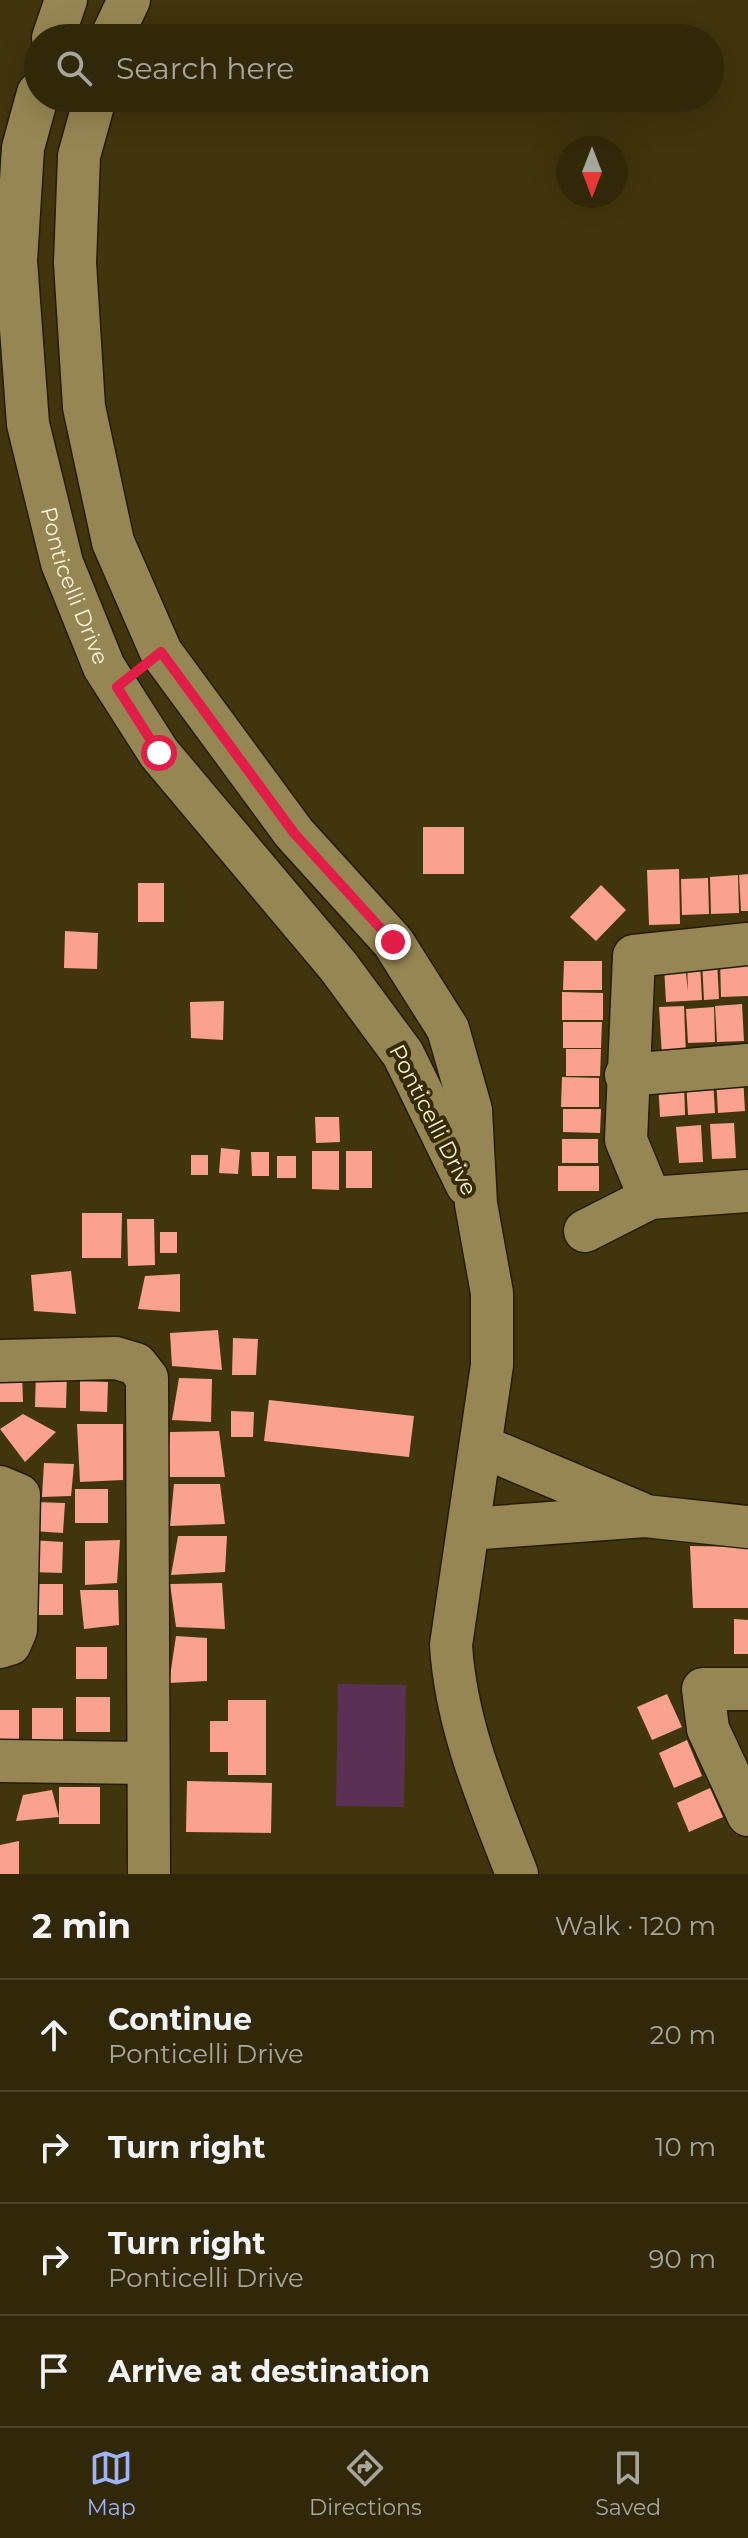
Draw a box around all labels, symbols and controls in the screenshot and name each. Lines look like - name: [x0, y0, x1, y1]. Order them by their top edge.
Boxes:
- search box: [24, 24, 724, 112]
- icon: search: [52, 46, 96, 90]
- text: Search here: [116, 50, 294, 87]
- north arrow: [556, 136, 628, 208]
- street label: Ponticelli Drive: [35, 504, 115, 668]
- route start: [141, 735, 177, 771]
- route end: [375, 924, 411, 960]
- street label: Ponticelli Drive: [383, 1040, 483, 1200]
- text: 2 min: [32, 1905, 131, 1947]
- text: Walk · 120 m: [555, 1910, 716, 1942]
- text: Continue: [108, 2001, 252, 2038]
- icon: ahead: [32, 2013, 76, 2057]
- text: 20 m: [650, 2019, 716, 2051]
- text: Ponticelli Drive: [108, 2038, 304, 2070]
- icon: right: [32, 2125, 76, 2169]
- text: Turn right: [108, 2129, 265, 2166]
- text: 10 m: [655, 2131, 716, 2163]
- text: Turn right: [108, 2225, 265, 2262]
- icon: right: [32, 2237, 76, 2281]
- text: 90 m: [649, 2243, 716, 2275]
- text: Ponticelli Drive: [108, 2262, 304, 2294]
- icon: arrive: [32, 2349, 76, 2393]
- text: Arrive at destination: [108, 2353, 430, 2390]
- tab: Map: [87, 2446, 136, 2521]
- tab: Directions: [309, 2446, 422, 2521]
- tab: Saved: [595, 2446, 661, 2521]

